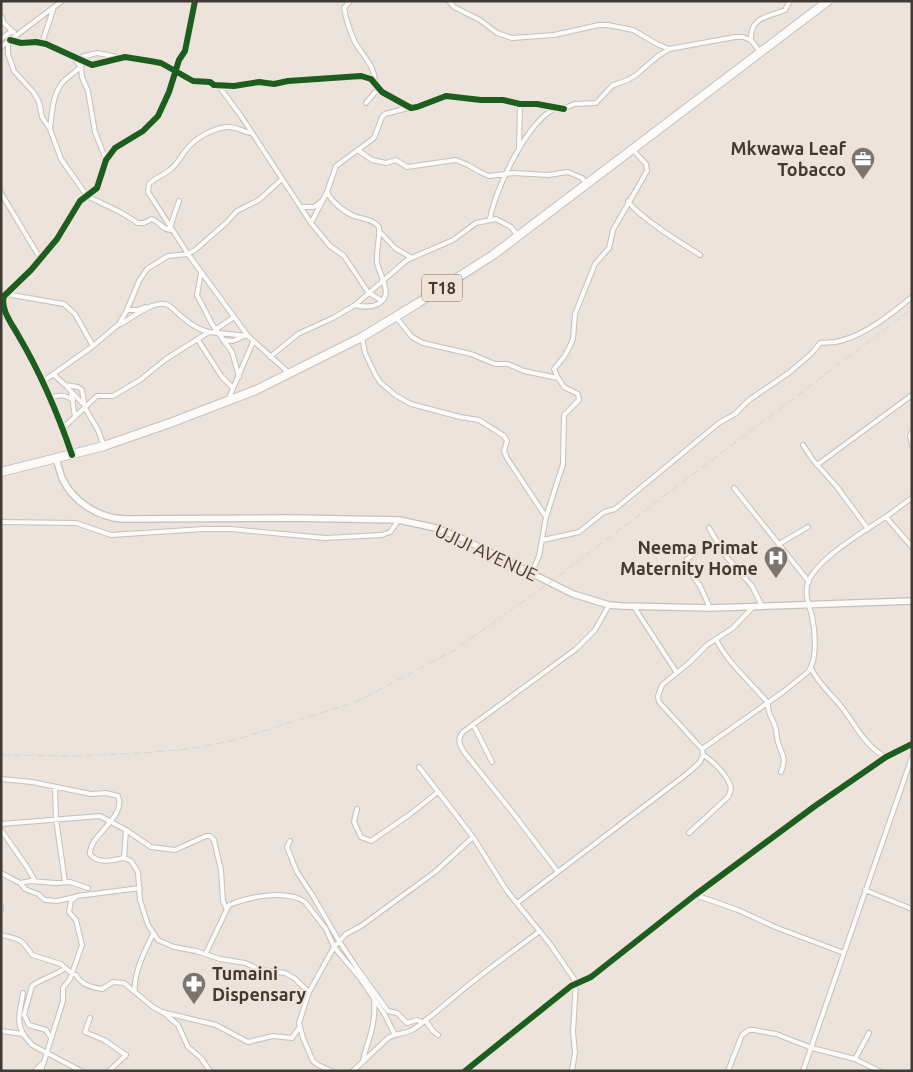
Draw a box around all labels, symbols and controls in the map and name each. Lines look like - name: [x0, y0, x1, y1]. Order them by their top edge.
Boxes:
- place label: Mkwawa Leaf Tobacco: [731, 138, 847, 179]
- office icon: Mkwawa Leaf Tobacco: [850, 146, 876, 180]
- road number: T18: [422, 274, 462, 302]
- street label: UJIJI AVENUE: [432, 520, 541, 585]
- place label: Neema Primat Maternity Home: [620, 537, 758, 578]
- hospital icon: Neema Primat Maternity Home: [763, 545, 789, 579]
- place label: Tumaini Dispensary: [212, 963, 306, 1004]
- pharmacy icon: Tumaini Dispensary: [181, 971, 207, 1005]

